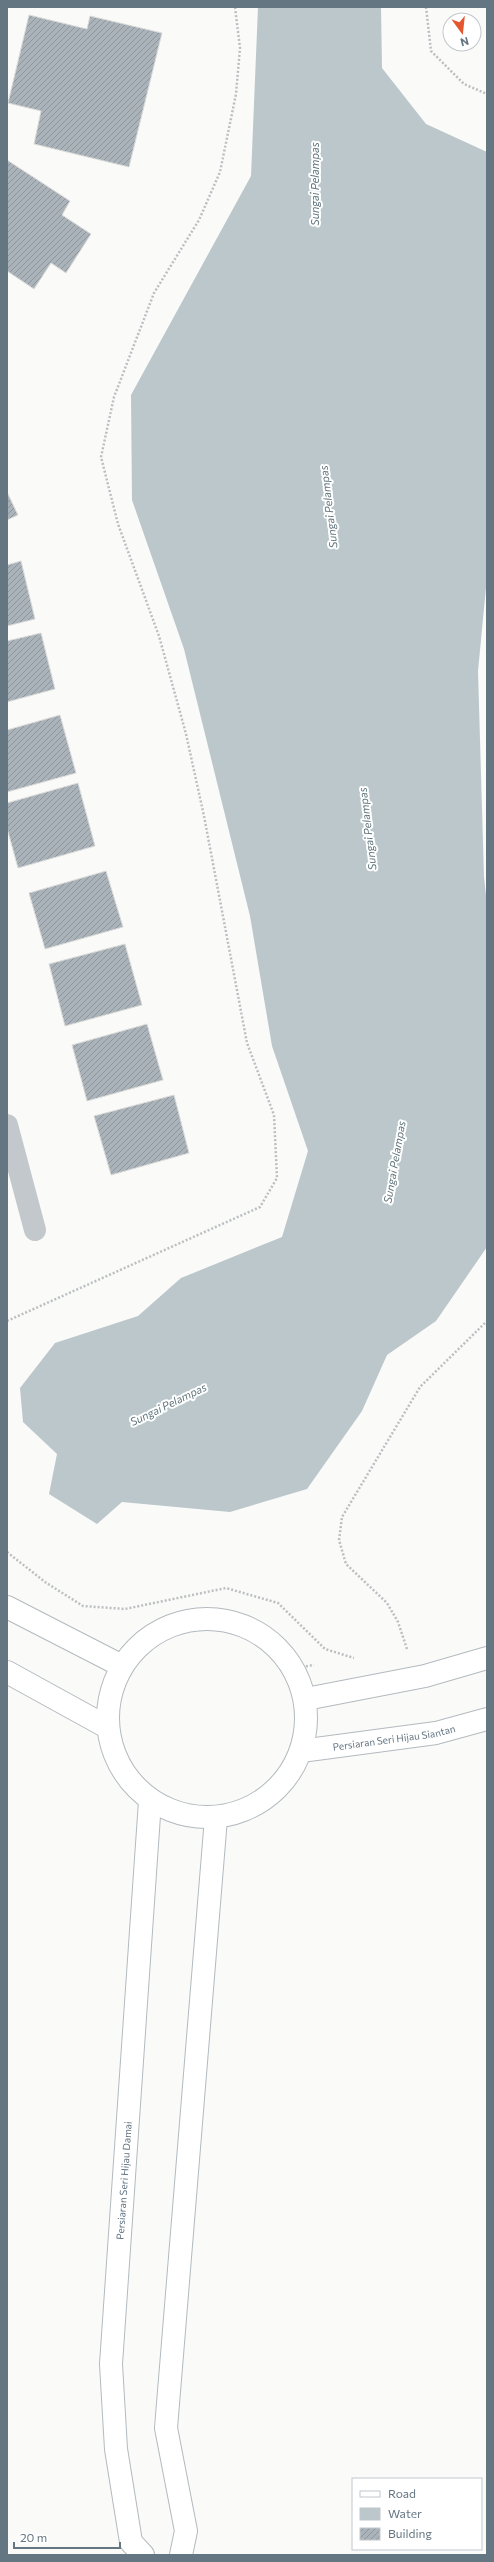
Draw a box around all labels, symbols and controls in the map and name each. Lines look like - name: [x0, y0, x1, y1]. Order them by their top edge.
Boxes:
- north arrow: [442, 12, 482, 52]
- text: N: [459, 35, 470, 49]
- water label: Sungai Pelampas: [308, 142, 321, 226]
- water label: Sungai Pelampas: [316, 465, 340, 549]
- water label: Sungai Pelampas: [355, 787, 379, 871]
- water label: Sungai Pelampas: [380, 1120, 408, 1204]
- water label: Sungai Pelampas: [128, 1380, 208, 1428]
- street label: Persiaran Seri Hijau Siantan: [332, 1722, 457, 1753]
- street label: Persiaran Seri Hijau Damai: [114, 2121, 134, 2240]
- legend: [352, 2478, 482, 2550]
- text: Road: [388, 2486, 416, 2500]
- text: Water: [388, 2506, 422, 2520]
- scale bar: [14, 2524, 120, 2550]
- text: Building: [388, 2526, 432, 2540]
- text: 20 m: [20, 2530, 47, 2544]

